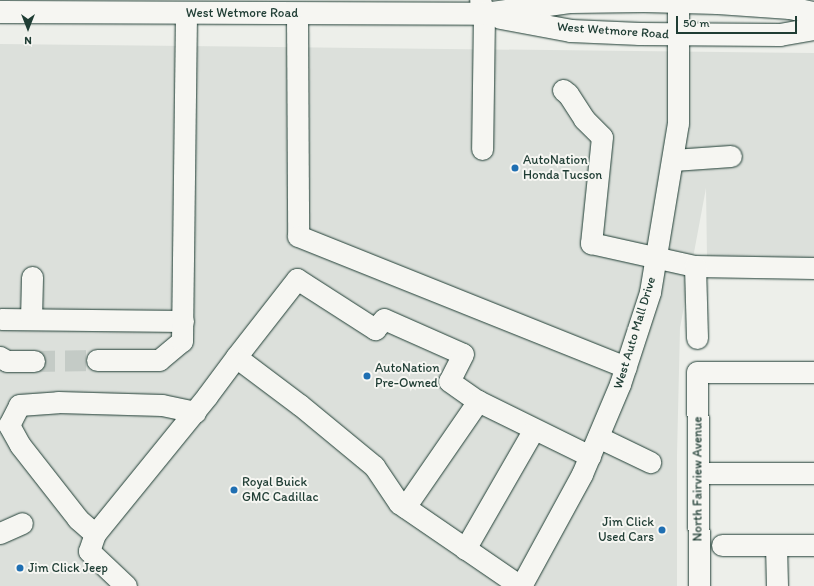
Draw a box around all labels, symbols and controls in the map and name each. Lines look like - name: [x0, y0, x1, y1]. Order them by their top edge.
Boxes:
- street label: West Wetmore Road: [186, 5, 298, 21]
- north arrow: [8, 8, 48, 48]
- scale bar: [678, 8, 799, 34]
- text: 50 m: [683, 16, 709, 30]
- street label: West Wetmore Road: [557, 19, 669, 43]
- text: N: [24, 34, 32, 47]
- place label: AutoNation Honda Tucson: [523, 153, 602, 184]
- marker: AutoNation Honda Tucson: [510, 163, 520, 173]
- street label: West Auto Mall Drive: [610, 275, 660, 391]
- place label: AutoNation Pre-Owned: [375, 361, 440, 392]
- marker: AutoNation Pre-Owned: [362, 371, 372, 381]
- street label: North Fairview Avenue: [690, 417, 706, 541]
- place label: Royal Buick GMC Cadillac: [242, 475, 319, 506]
- marker: Royal Buick GMC Cadillac: [229, 485, 239, 495]
- place label: Jim Click Used Cars: [598, 515, 654, 546]
- marker: Jim Click Used Cars: [657, 525, 667, 535]
- place label: Jim Click Jeep: [28, 560, 108, 576]
- marker: Jim Click Jeep: [15, 563, 25, 573]

